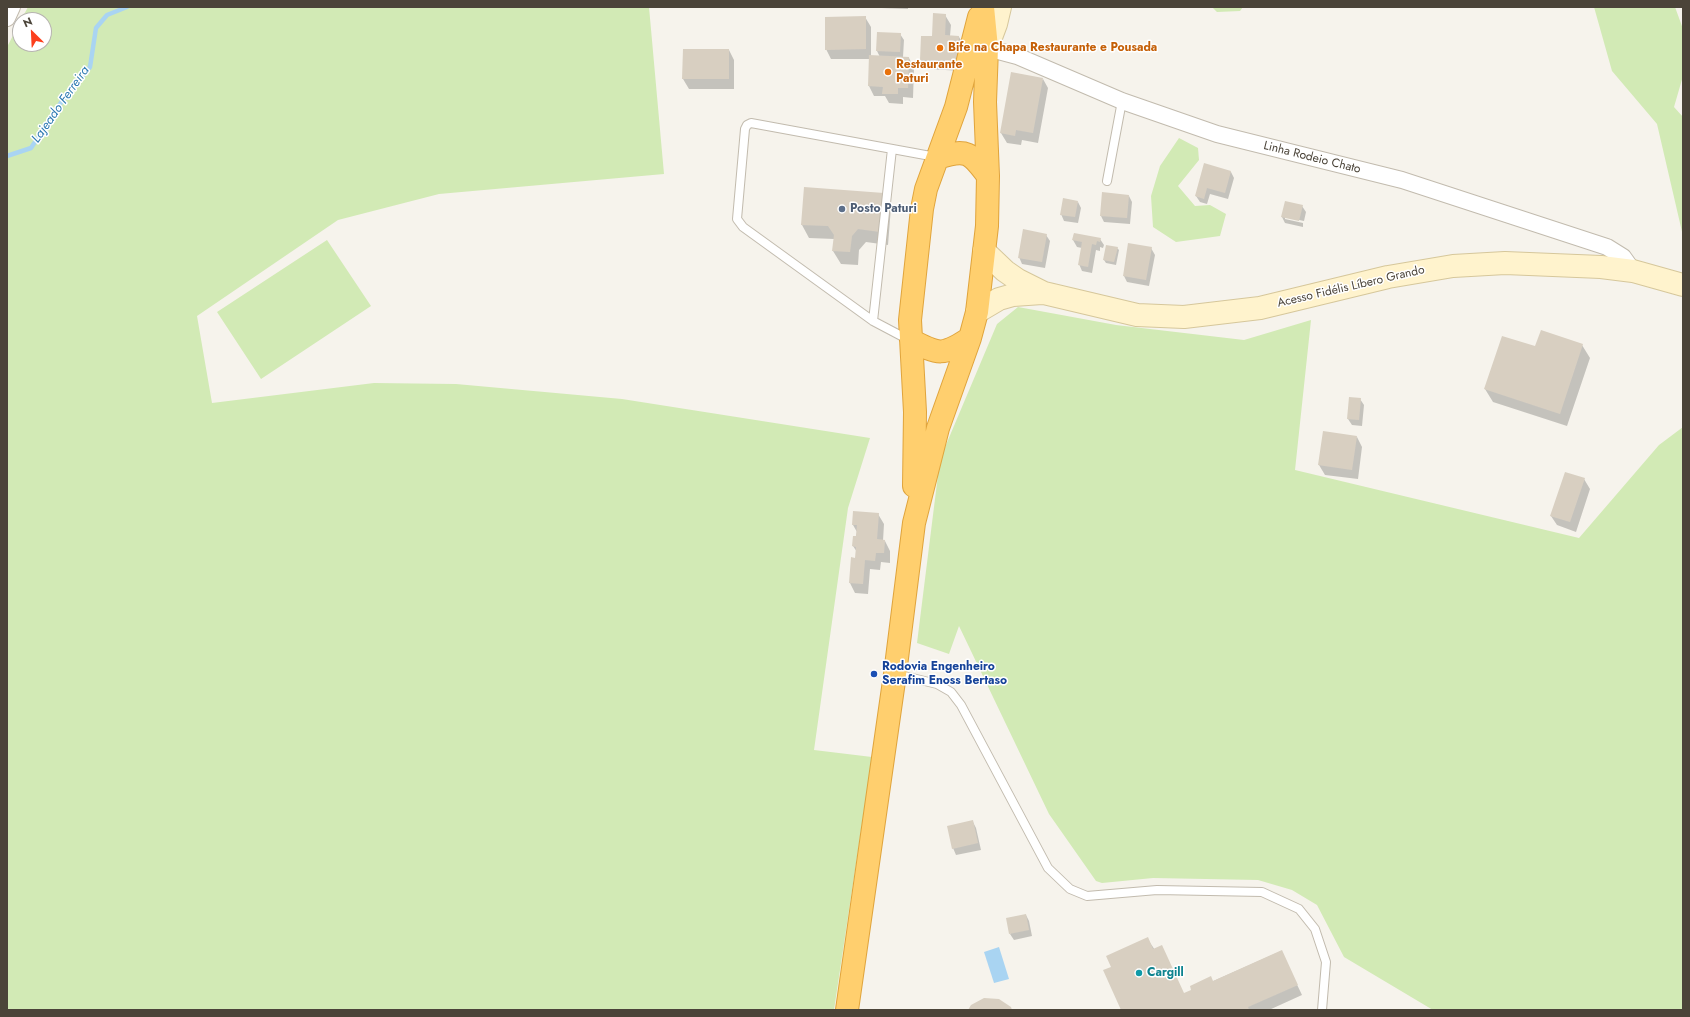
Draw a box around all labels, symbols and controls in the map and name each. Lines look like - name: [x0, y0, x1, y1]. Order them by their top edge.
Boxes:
- north arrow: [12, 12, 52, 52]
- text: N: [20, 13, 35, 31]
- place label: Bife na Chapa Restaurante e Pousada: [948, 41, 1157, 55]
- marker: Bife na Chapa Restaurante e Pousada: [935, 43, 945, 53]
- place label: Restaurante Paturi: [896, 58, 962, 86]
- water label: Lajeado Ferreira: [29, 64, 93, 146]
- marker: Restaurante Paturi: [883, 67, 893, 77]
- street label: Linha Rodeio Chato: [1262, 139, 1362, 177]
- place label: Posto Paturi: [850, 202, 917, 216]
- marker: Posto Paturi: [837, 204, 847, 214]
- street label: Acesso Fidélis Líbero Grando: [1276, 263, 1426, 311]
- place label: Rodovia Engenheiro Serafim Enoss Bertaso: [882, 660, 1007, 688]
- marker: Rodovia Engenheiro Serafim Enoss Bertaso: [869, 669, 879, 679]
- place label: Cargill: [1147, 966, 1184, 980]
- marker: Cargill: [1134, 968, 1144, 978]

